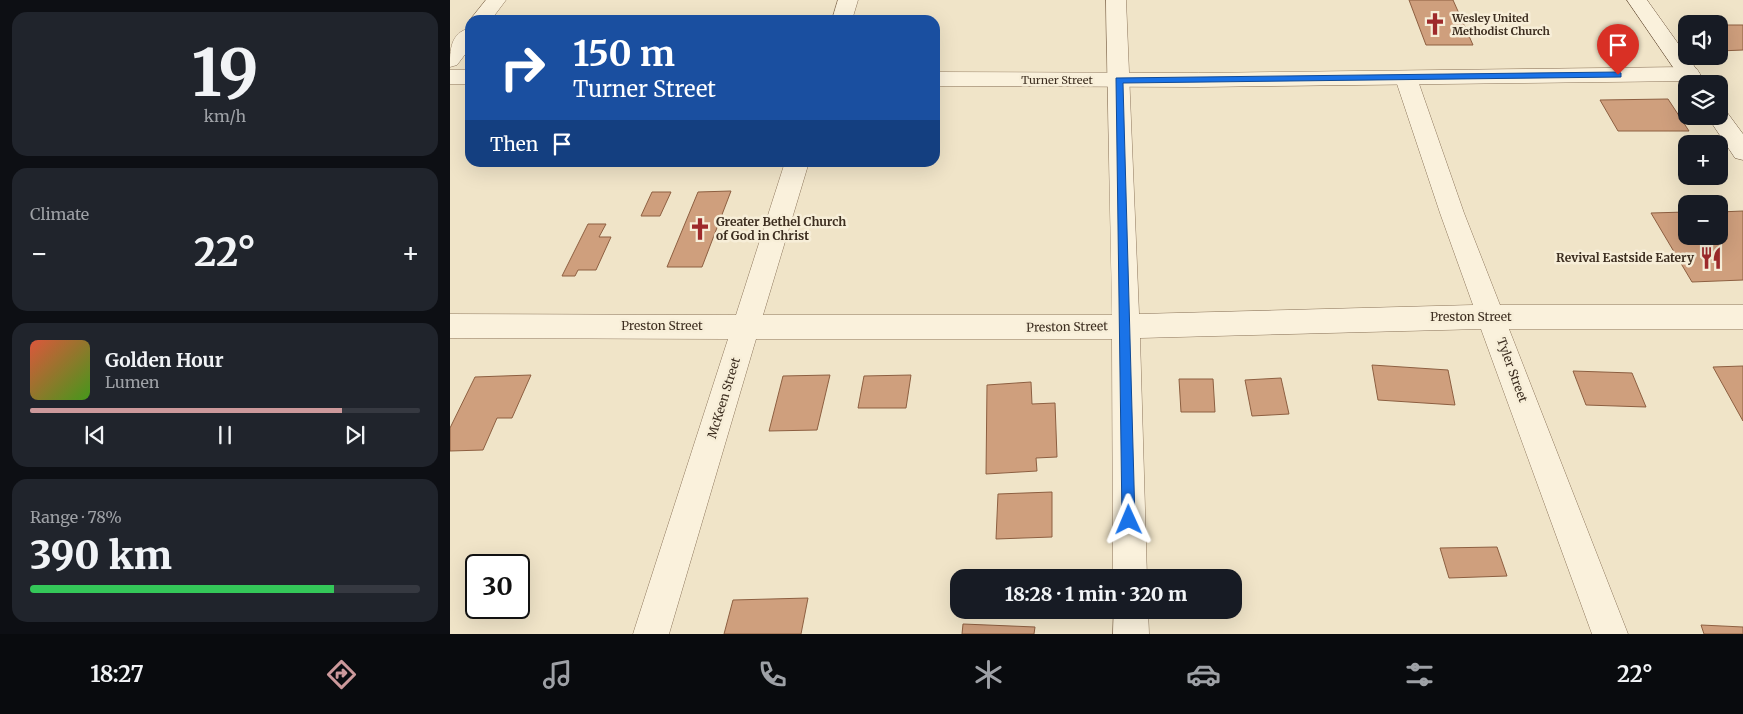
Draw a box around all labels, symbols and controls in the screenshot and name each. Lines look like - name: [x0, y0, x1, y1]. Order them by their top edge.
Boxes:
- church icon: Wesley United Methodist Church: [1422, 11, 1448, 37]
- place label: Wesley United Methodist Church: [1451, 11, 1551, 38]
- map controls: [1678, 15, 1728, 245]
- button: sound: [1678, 15, 1728, 65]
- pin: [1597, 24, 1639, 75]
- icon: arrive: [1604, 31, 1632, 59]
- text: 19: [191, 32, 259, 114]
- text: 150 m: [573, 32, 675, 76]
- icon: right: [490, 35, 555, 100]
- street label: Turner Street: [1021, 73, 1093, 87]
- text: Turner Street: [573, 75, 716, 103]
- button: layers: [1678, 75, 1728, 125]
- text: km/h: [204, 106, 246, 126]
- icon: arrive: [548, 130, 576, 158]
- text: Then: [490, 132, 538, 156]
- button: +: [1678, 135, 1728, 185]
- button: −: [1678, 195, 1728, 245]
- text: Climate: [30, 204, 89, 224]
- place label: Greater Bethel Church of God in Christ: [716, 214, 846, 243]
- church icon: Greater Bethel Church of God in Christ: [687, 216, 713, 242]
- text: 22°: [194, 229, 256, 276]
- text: −: [30, 235, 49, 271]
- text: +: [401, 235, 420, 271]
- restaurant icon: Revival Eastside Eatery: [1698, 245, 1724, 271]
- place label: Revival Eastside Eatery: [1556, 250, 1695, 265]
- street label: Preston Street: [1430, 309, 1512, 324]
- street label: Preston Street: [621, 318, 703, 333]
- street label: Preston Street: [1026, 318, 1108, 335]
- street label: Tyler Street: [1494, 335, 1531, 405]
- text: Golden Hour: [105, 348, 224, 372]
- street label: McKeen Street: [704, 355, 743, 440]
- text: Lumen: [105, 372, 159, 392]
- icon: previous: [81, 421, 109, 449]
- icon: pause: [211, 421, 239, 449]
- icon: next: [341, 421, 369, 449]
- position arrow: [1102, 493, 1154, 545]
- text: Range · 78%: [30, 507, 122, 527]
- text: 390 km: [30, 532, 172, 579]
- speed limit sign: 30: [465, 554, 530, 619]
- text: 18:28 · 1 min · 320 m: [1005, 582, 1187, 606]
- icon: directions: [324, 657, 359, 692]
- icon: music: [540, 657, 575, 692]
- icon: phone: [755, 657, 790, 692]
- icon: climate: [971, 657, 1006, 692]
- icon: car: [1186, 657, 1221, 692]
- icon: filters: [1402, 657, 1437, 692]
- text: 18:27: [90, 660, 144, 688]
- text: 22°: [1617, 660, 1653, 688]

